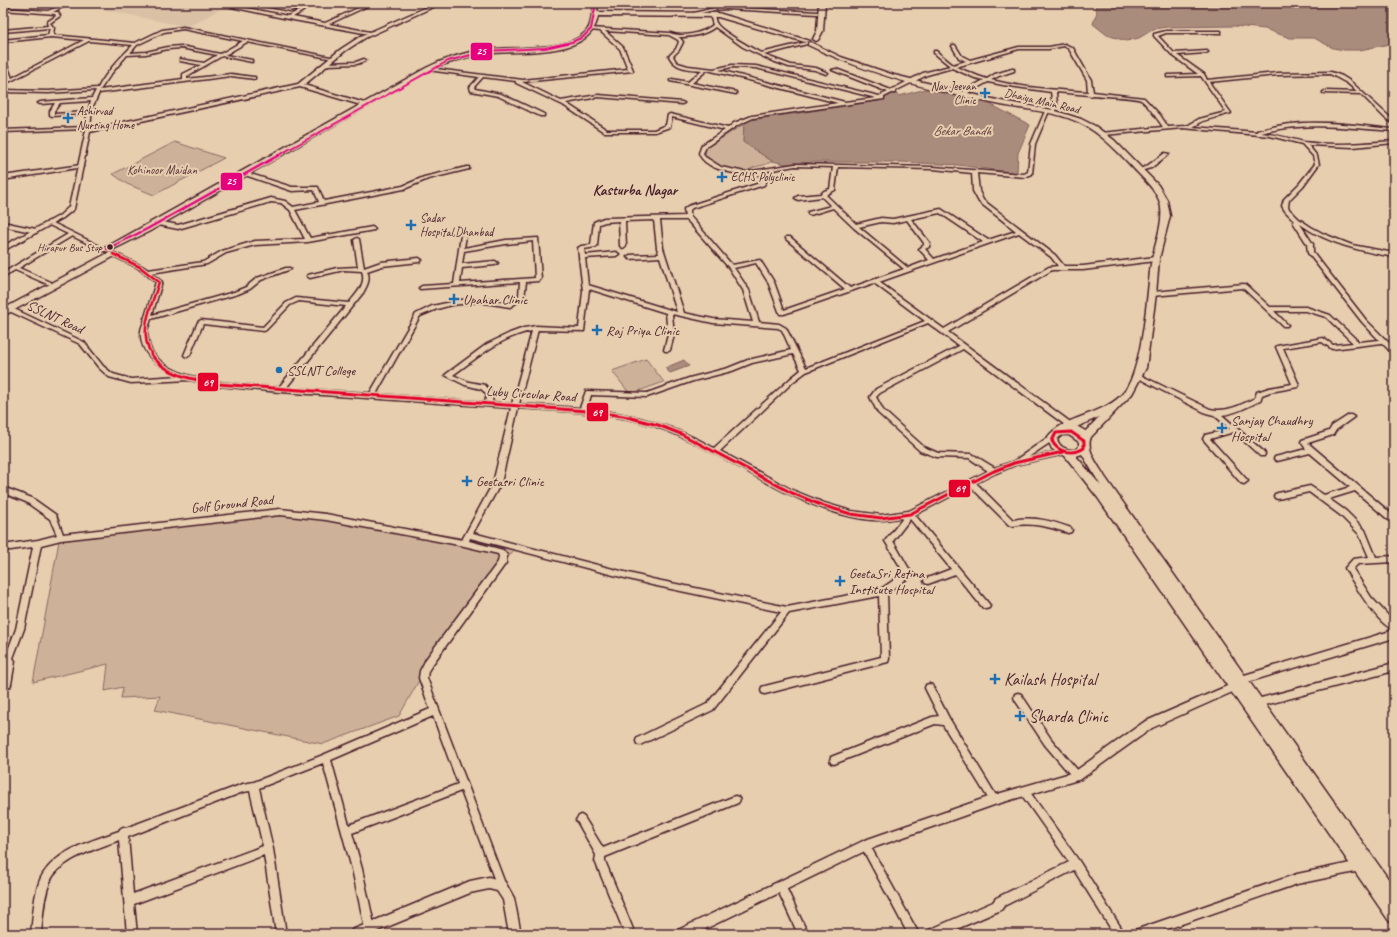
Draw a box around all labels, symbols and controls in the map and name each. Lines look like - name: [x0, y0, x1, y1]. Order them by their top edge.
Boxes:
- line badge: 25: [470, 42, 493, 61]
- text: 25: [476, 44, 487, 58]
- place label: Nav Jeevan Clinic: [931, 78, 977, 108]
- street label: Dhaiya Main Road: [1003, 85, 1083, 118]
- marker: Nav Jeevan Clinic: [979, 87, 991, 99]
- place label: Ashirvad Nursing Home: [77, 103, 135, 133]
- marker: Ashirvad Nursing Home: [62, 112, 74, 124]
- water label: Bekar Bandh: [933, 123, 992, 139]
- park label: Kohinoor Maidan: [127, 162, 197, 178]
- place label: ECHS Polyclinic: [731, 169, 795, 185]
- marker: ECHS Polyclinic: [716, 171, 728, 183]
- line badge: 25: [220, 172, 243, 191]
- text: 25: [226, 174, 237, 188]
- district label: Kasturba Nagar: [593, 181, 679, 200]
- place label: Sadar Hospital,Dhanbad: [420, 210, 495, 240]
- marker: Sadar Hospital,Dhanbad: [405, 219, 417, 231]
- place label: Hirapur Bus Stop: [37, 240, 103, 254]
- marker: Hirapur Bus Stop: [105, 242, 115, 252]
- place label: Upahar Clinic: [463, 291, 528, 308]
- marker: Upahar Clinic: [448, 293, 460, 305]
- street label: SSLNT Road: [24, 297, 88, 339]
- place label: Raj Priya Clinic: [606, 322, 680, 339]
- marker: Raj Priya Clinic: [591, 324, 603, 336]
- place label: SSLNT College: [287, 362, 356, 379]
- marker: SSLNT College: [274, 365, 284, 375]
- line badge: 69: [197, 372, 219, 392]
- text: 69: [203, 375, 214, 389]
- street label: Luby Circular Road: [486, 382, 579, 406]
- line badge: 69: [586, 402, 609, 422]
- text: 69: [592, 405, 603, 419]
- place label: Sanjay Chaudhry Hospital: [1231, 412, 1314, 445]
- marker: Sanjay Chaudhry Hospital: [1216, 422, 1228, 434]
- place label: Geetasri Clinic: [476, 473, 545, 490]
- marker: Geetasri Clinic: [461, 475, 473, 487]
- line badge: 69: [948, 479, 971, 498]
- text: 69: [955, 481, 966, 495]
- street label: Golf Ground Road: [190, 491, 276, 517]
- place label: GeetaSri Retina Institute Hospital: [849, 565, 936, 598]
- marker: GeetaSri Retina Institute Hospital: [834, 575, 846, 587]
- place label: Kailash Hospital: [1004, 669, 1099, 690]
- marker: Kailash Hospital: [989, 673, 1001, 685]
- place label: Sharda Clinic: [1029, 706, 1109, 727]
- marker: Sharda Clinic: [1014, 710, 1026, 722]

